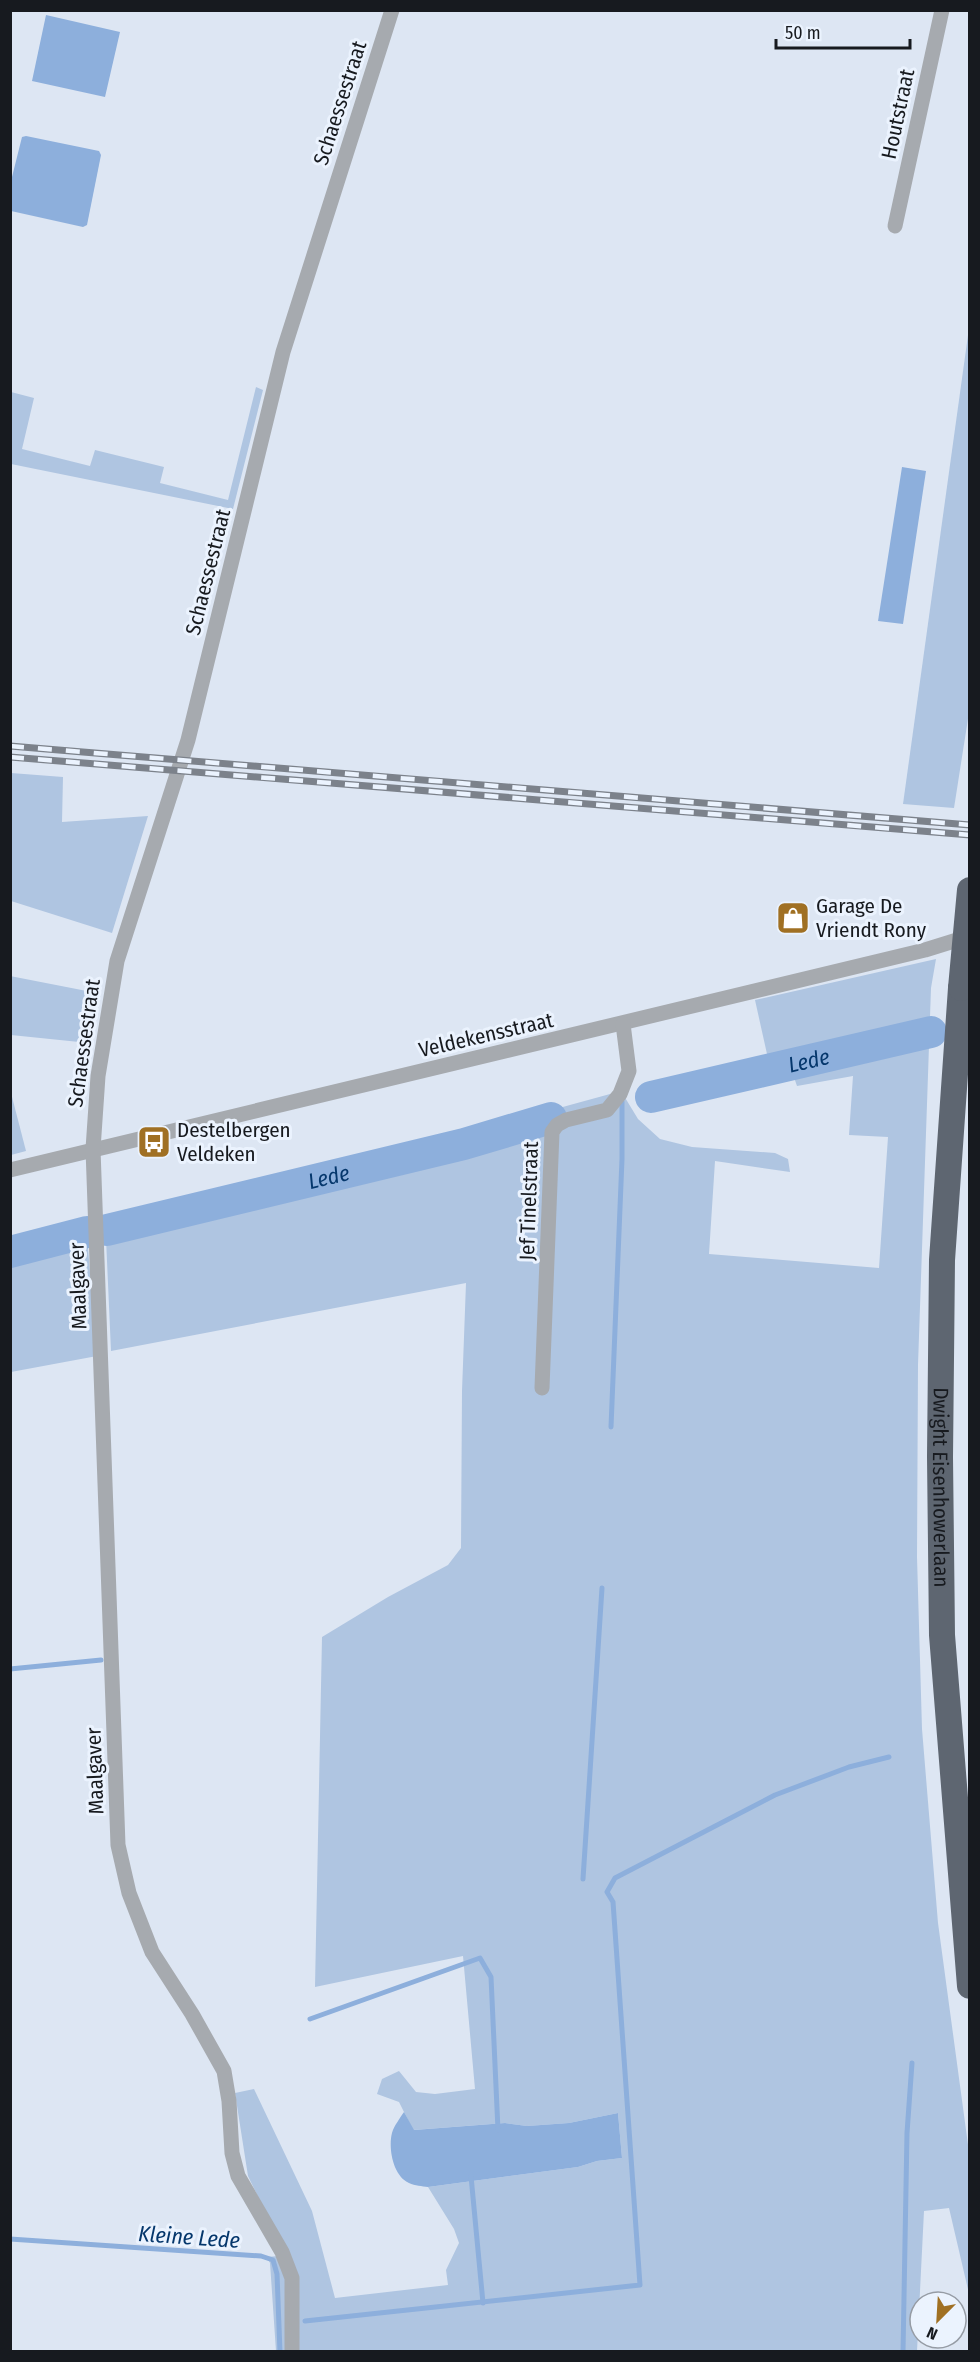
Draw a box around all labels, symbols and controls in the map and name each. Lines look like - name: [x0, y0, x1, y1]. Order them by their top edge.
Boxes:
- scale bar: [776, 12, 910, 50]
- text: 50 m: [785, 22, 821, 44]
- street label: Schaessestraat: [308, 37, 372, 168]
- street label: Houtstraat: [876, 66, 920, 161]
- street label: Schaessestraat: [180, 506, 236, 638]
- place label: Garage De Vriendt Rony: [816, 893, 927, 943]
- shop icon: Garage De Vriendt Rony: [775, 900, 811, 936]
- street label: Schaessestraat: [62, 977, 106, 1109]
- street label: Veldekensstraat: [416, 1007, 556, 1063]
- water label: Lede: [785, 1043, 832, 1078]
- place label: Destelbergen Veldeken: [177, 1117, 291, 1167]
- bus stop icon: Destelbergen Veldeken: [136, 1124, 172, 1160]
- street label: Jef Tinelstraat: [514, 1141, 544, 1261]
- water label: Lede: [305, 1159, 352, 1195]
- street label: Maalgaver: [63, 1241, 93, 1330]
- street label: Dwight Eisenhowerlaan: [927, 1387, 954, 1588]
- street label: Maalgaver: [80, 1726, 110, 1815]
- water label: Kleine Lede: [137, 2220, 241, 2254]
- north arrow: [908, 2290, 968, 2350]
- text: N: [924, 2323, 940, 2344]

